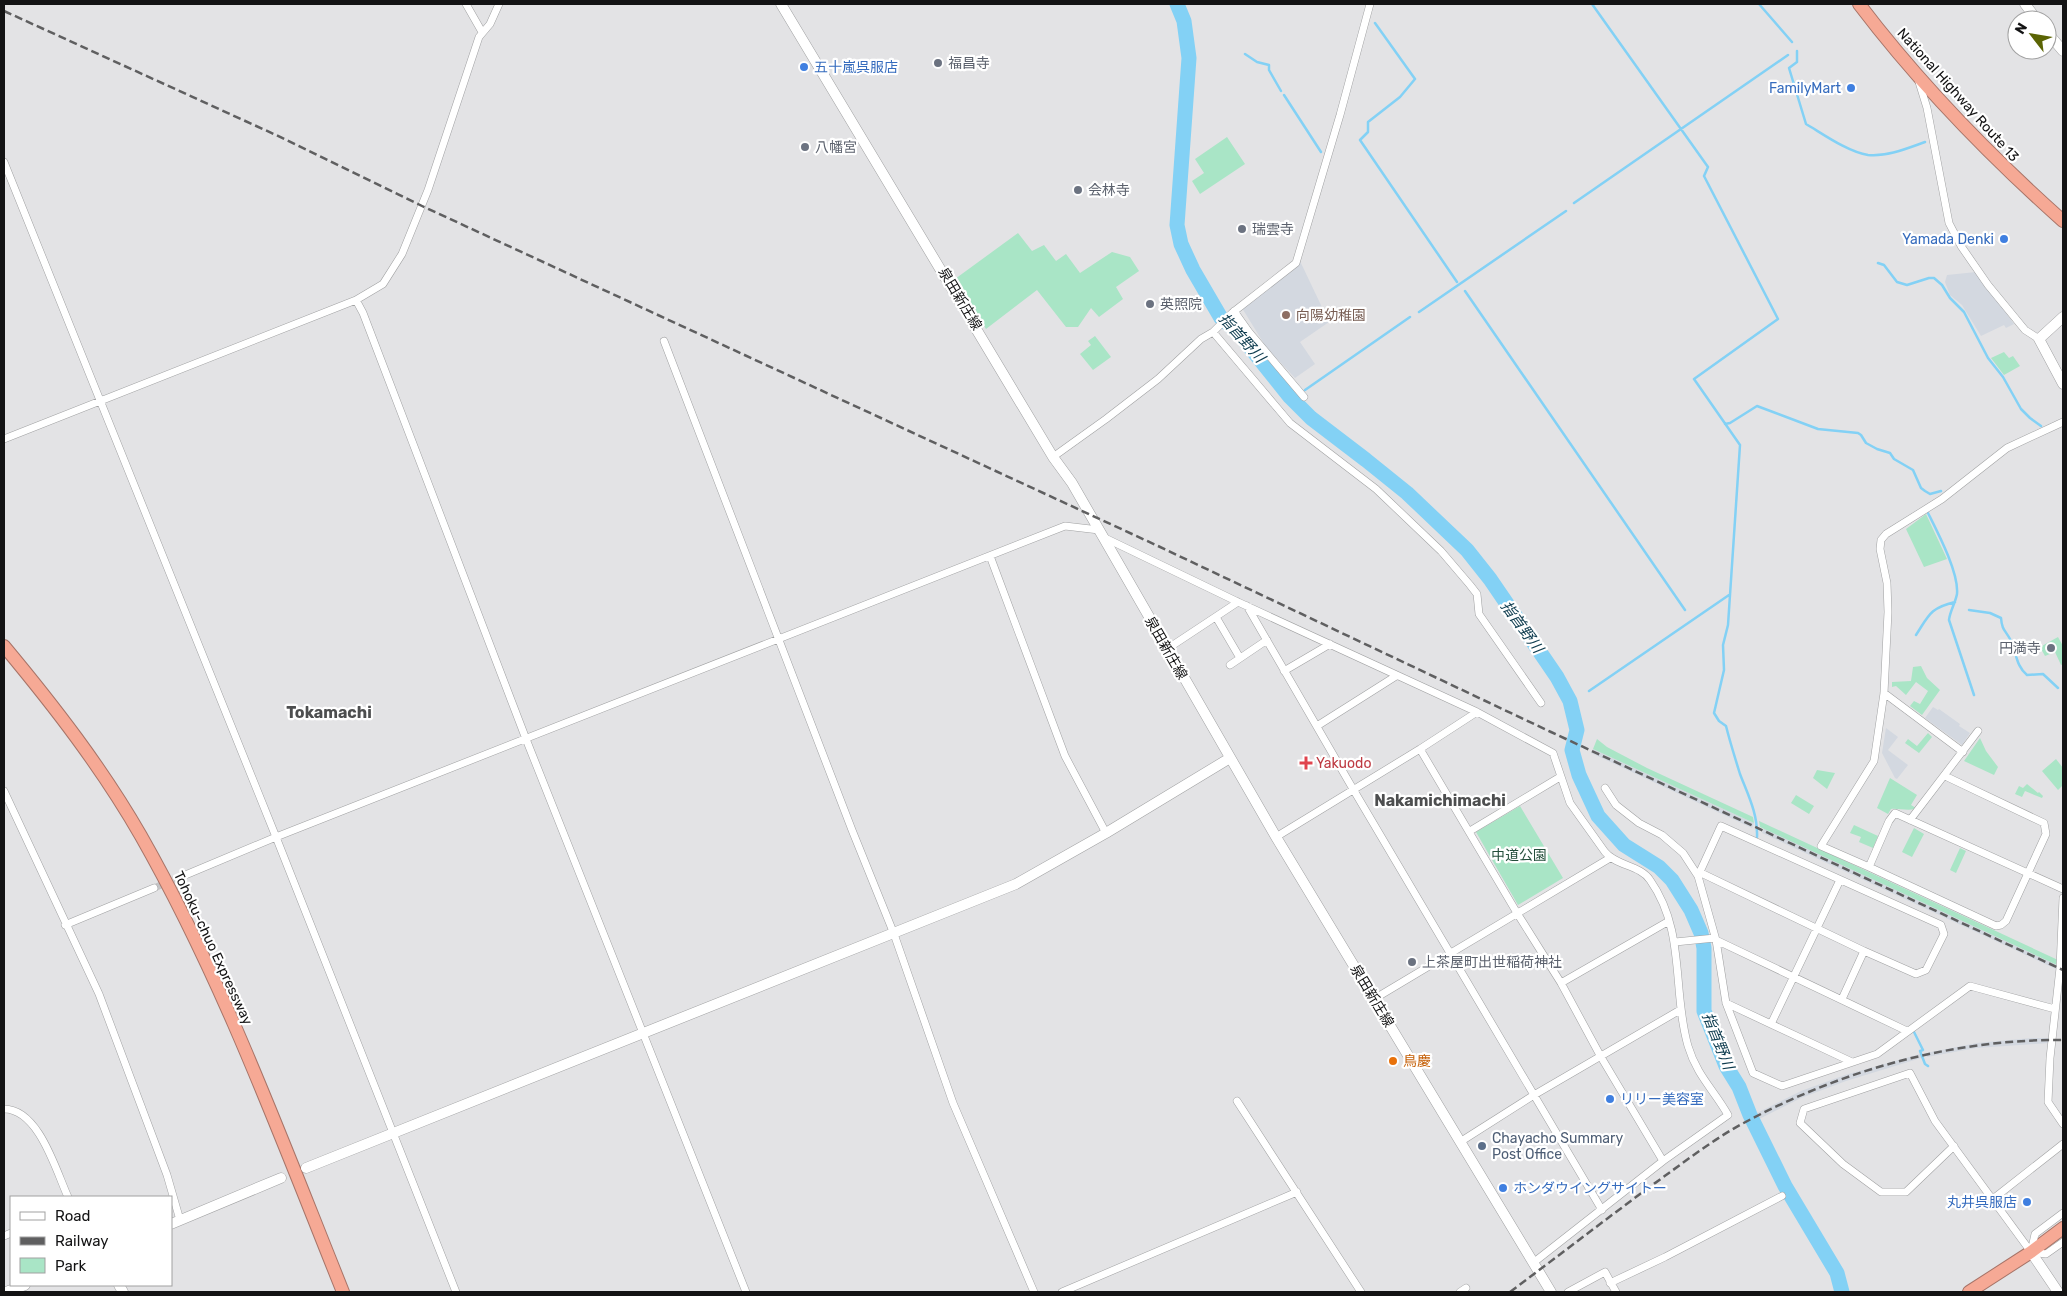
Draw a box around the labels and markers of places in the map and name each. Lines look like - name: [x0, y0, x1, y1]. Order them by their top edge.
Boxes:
- place label: 福昌寺: [948, 55, 990, 72]
- marker: 福昌寺: [932, 57, 944, 69]
- place label: 五十嵐呉服店: [814, 59, 898, 76]
- marker: 五十嵐呉服店: [798, 61, 810, 73]
- place label: FamilyMart: [1769, 80, 1842, 97]
- marker: FamilyMart: [1845, 82, 1857, 94]
- place label: 八幡宮: [815, 139, 857, 156]
- marker: 八幡宮: [799, 141, 811, 153]
- place label: 会林寺: [1088, 182, 1130, 199]
- marker: 会林寺: [1072, 184, 1084, 196]
- place label: 瑞雲寺: [1252, 221, 1294, 238]
- marker: 瑞雲寺: [1236, 223, 1248, 235]
- place label: Yamada Denki: [1902, 231, 1994, 248]
- marker: Yamada Denki: [1998, 233, 2010, 245]
- place label: 英照院: [1160, 296, 1202, 313]
- marker: 英照院: [1144, 298, 1156, 310]
- place label: 向陽幼稚園: [1296, 307, 1366, 324]
- marker: 向陽幼稚園: [1280, 309, 1292, 321]
- place label: 円満寺: [1999, 640, 2041, 657]
- marker: 円満寺: [2045, 642, 2057, 654]
- place label: Yakuodo: [1316, 755, 1371, 772]
- marker: Yakuodo: [1300, 757, 1312, 769]
- place label: 上茶屋町出世稲荷神社: [1422, 954, 1562, 971]
- marker: 上茶屋町出世稲荷神社: [1406, 956, 1418, 968]
- place label: 鳥慶: [1403, 1053, 1431, 1070]
- marker: 鳥慶: [1387, 1055, 1399, 1067]
- place label: リリー美容室: [1620, 1091, 1704, 1108]
- marker: リリー美容室: [1604, 1093, 1616, 1105]
- place label: Chayacho Summary Post Office: [1492, 1130, 1623, 1163]
- marker: Chayacho Summary Post Office: [1476, 1140, 1488, 1152]
- place label: ホンダウイングサイトー: [1513, 1180, 1667, 1197]
- marker: ホンダウイングサイトー: [1497, 1182, 1509, 1194]
- place label: 丸井呉服店: [1947, 1194, 2017, 1211]
- marker: 丸井呉服店: [2021, 1196, 2033, 1208]

